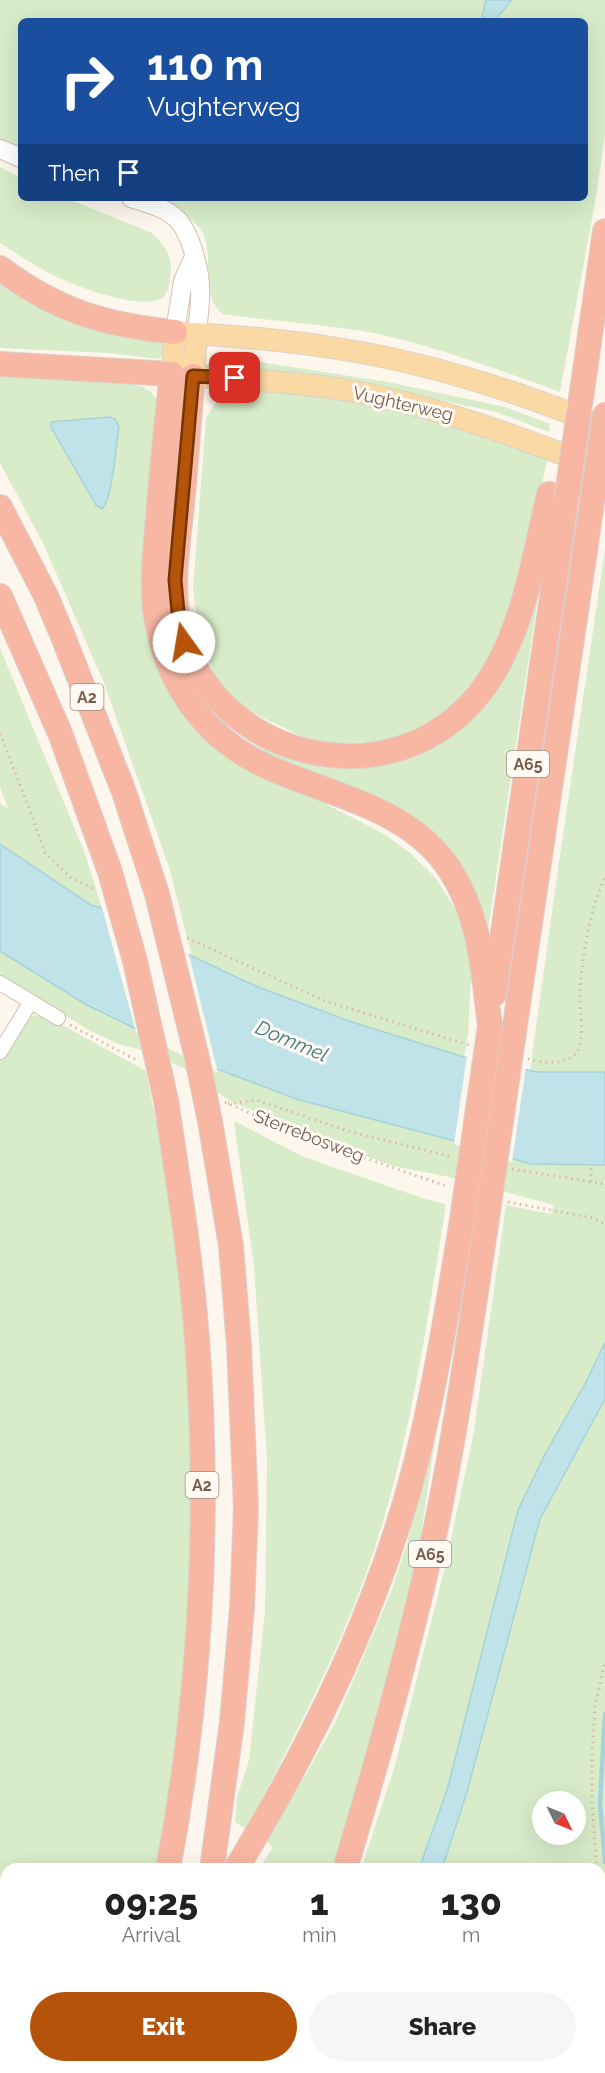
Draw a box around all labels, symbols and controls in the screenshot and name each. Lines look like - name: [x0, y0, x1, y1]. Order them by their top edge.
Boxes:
- text: 110 m: [147, 41, 263, 90]
- icon: right: [48, 42, 126, 120]
- text: Vughterweg: [147, 91, 301, 122]
- icon: arrive: [112, 156, 145, 189]
- text: Then: [48, 160, 100, 186]
- pin: [209, 352, 260, 403]
- icon: arrive: [218, 361, 251, 394]
- street label: Vughterweg: [351, 382, 455, 425]
- position arrow: [152, 610, 216, 674]
- road number: A2: [70, 684, 104, 710]
- road number: A65: [507, 751, 549, 777]
- water label: Dommel: [252, 1015, 332, 1067]
- street label: Sterrebosweg: [251, 1105, 367, 1166]
- road number: A2: [186, 1472, 218, 1498]
- road number: A65: [409, 1541, 451, 1567]
- north arrow: [532, 1791, 586, 1845]
- map controls: [532, 1791, 586, 1845]
- text: 09:25: [104, 1881, 198, 1923]
- text: 1: [310, 1881, 329, 1923]
- text: 130: [441, 1881, 502, 1923]
- text: Arrival: [122, 1923, 180, 1947]
- text: min: [302, 1923, 337, 1947]
- text: m: [462, 1923, 481, 1947]
- button: Exit: [30, 1992, 297, 2061]
- button: Share: [309, 1992, 576, 2061]

